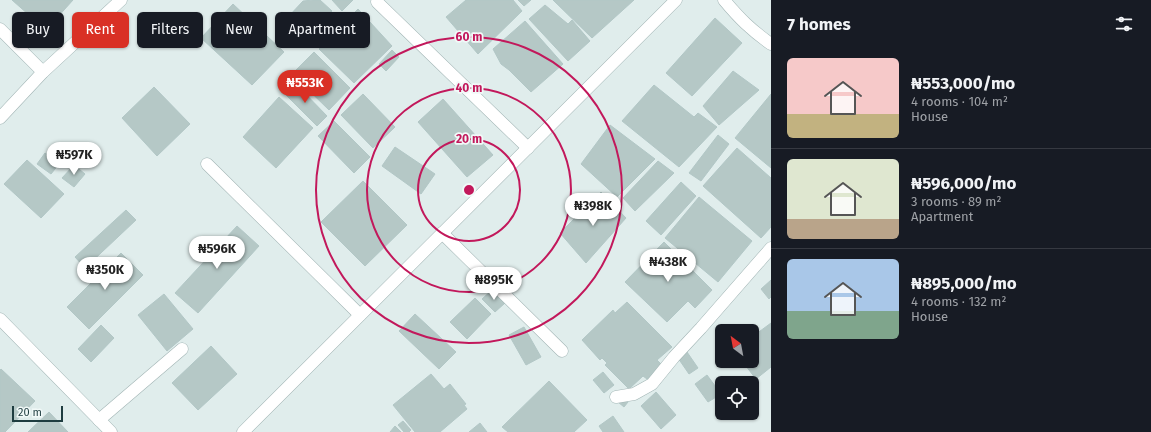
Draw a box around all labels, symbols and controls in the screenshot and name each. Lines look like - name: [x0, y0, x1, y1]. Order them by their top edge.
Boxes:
- chip: Buy: [12, 12, 64, 48]
- chip: Rent: [72, 12, 129, 48]
- chip: Filters: [137, 12, 203, 48]
- chip: New: [211, 12, 267, 48]
- chip: Apartment: [275, 12, 370, 48]
- icon: filters: [1113, 13, 1135, 35]
- text: 7 homes: [787, 14, 851, 35]
- text: 60 m: [456, 30, 482, 44]
- pin: ₦553K: [277, 70, 333, 104]
- text: ₦553,000/mo: [911, 73, 1015, 94]
- icon: home: [819, 74, 867, 122]
- text: ₦553K: [286, 75, 324, 90]
- text: 40 m: [456, 81, 482, 95]
- text: 4 rooms · 104 m²: [911, 94, 1008, 109]
- text: House: [911, 109, 948, 124]
- text: 20 m: [456, 132, 482, 146]
- pin: ₦597K: [46, 142, 102, 176]
- text: ₦597K: [56, 147, 92, 162]
- text: ₦596,000/mo: [911, 173, 1016, 194]
- icon: home: [819, 175, 867, 223]
- centre of rings: [462, 183, 476, 197]
- pin: ₦398K: [565, 193, 621, 227]
- text: 3 rooms · 89 m²: [911, 194, 1001, 209]
- text: ₦398K: [574, 198, 612, 213]
- text: Apartment: [911, 209, 973, 224]
- pin: ₦596K: [189, 236, 245, 270]
- text: ₦596K: [198, 241, 236, 256]
- pin: ₦438K: [640, 249, 696, 283]
- text: ₦438K: [649, 254, 687, 269]
- pin: ₦350K: [77, 257, 133, 291]
- text: ₦350K: [86, 262, 124, 277]
- pin: ₦895K: [466, 267, 522, 301]
- text: ₦895K: [475, 272, 513, 287]
- text: ₦895,000/mo: [911, 273, 1017, 294]
- icon: home: [819, 275, 867, 323]
- text: 4 rooms · 132 m²: [911, 294, 1007, 309]
- text: House: [911, 309, 948, 324]
- north arrow: [715, 324, 759, 368]
- map controls: [715, 324, 759, 420]
- button: locate: [715, 376, 759, 420]
- scale bar: [12, 404, 63, 423]
- text: 20 m: [18, 406, 42, 419]

